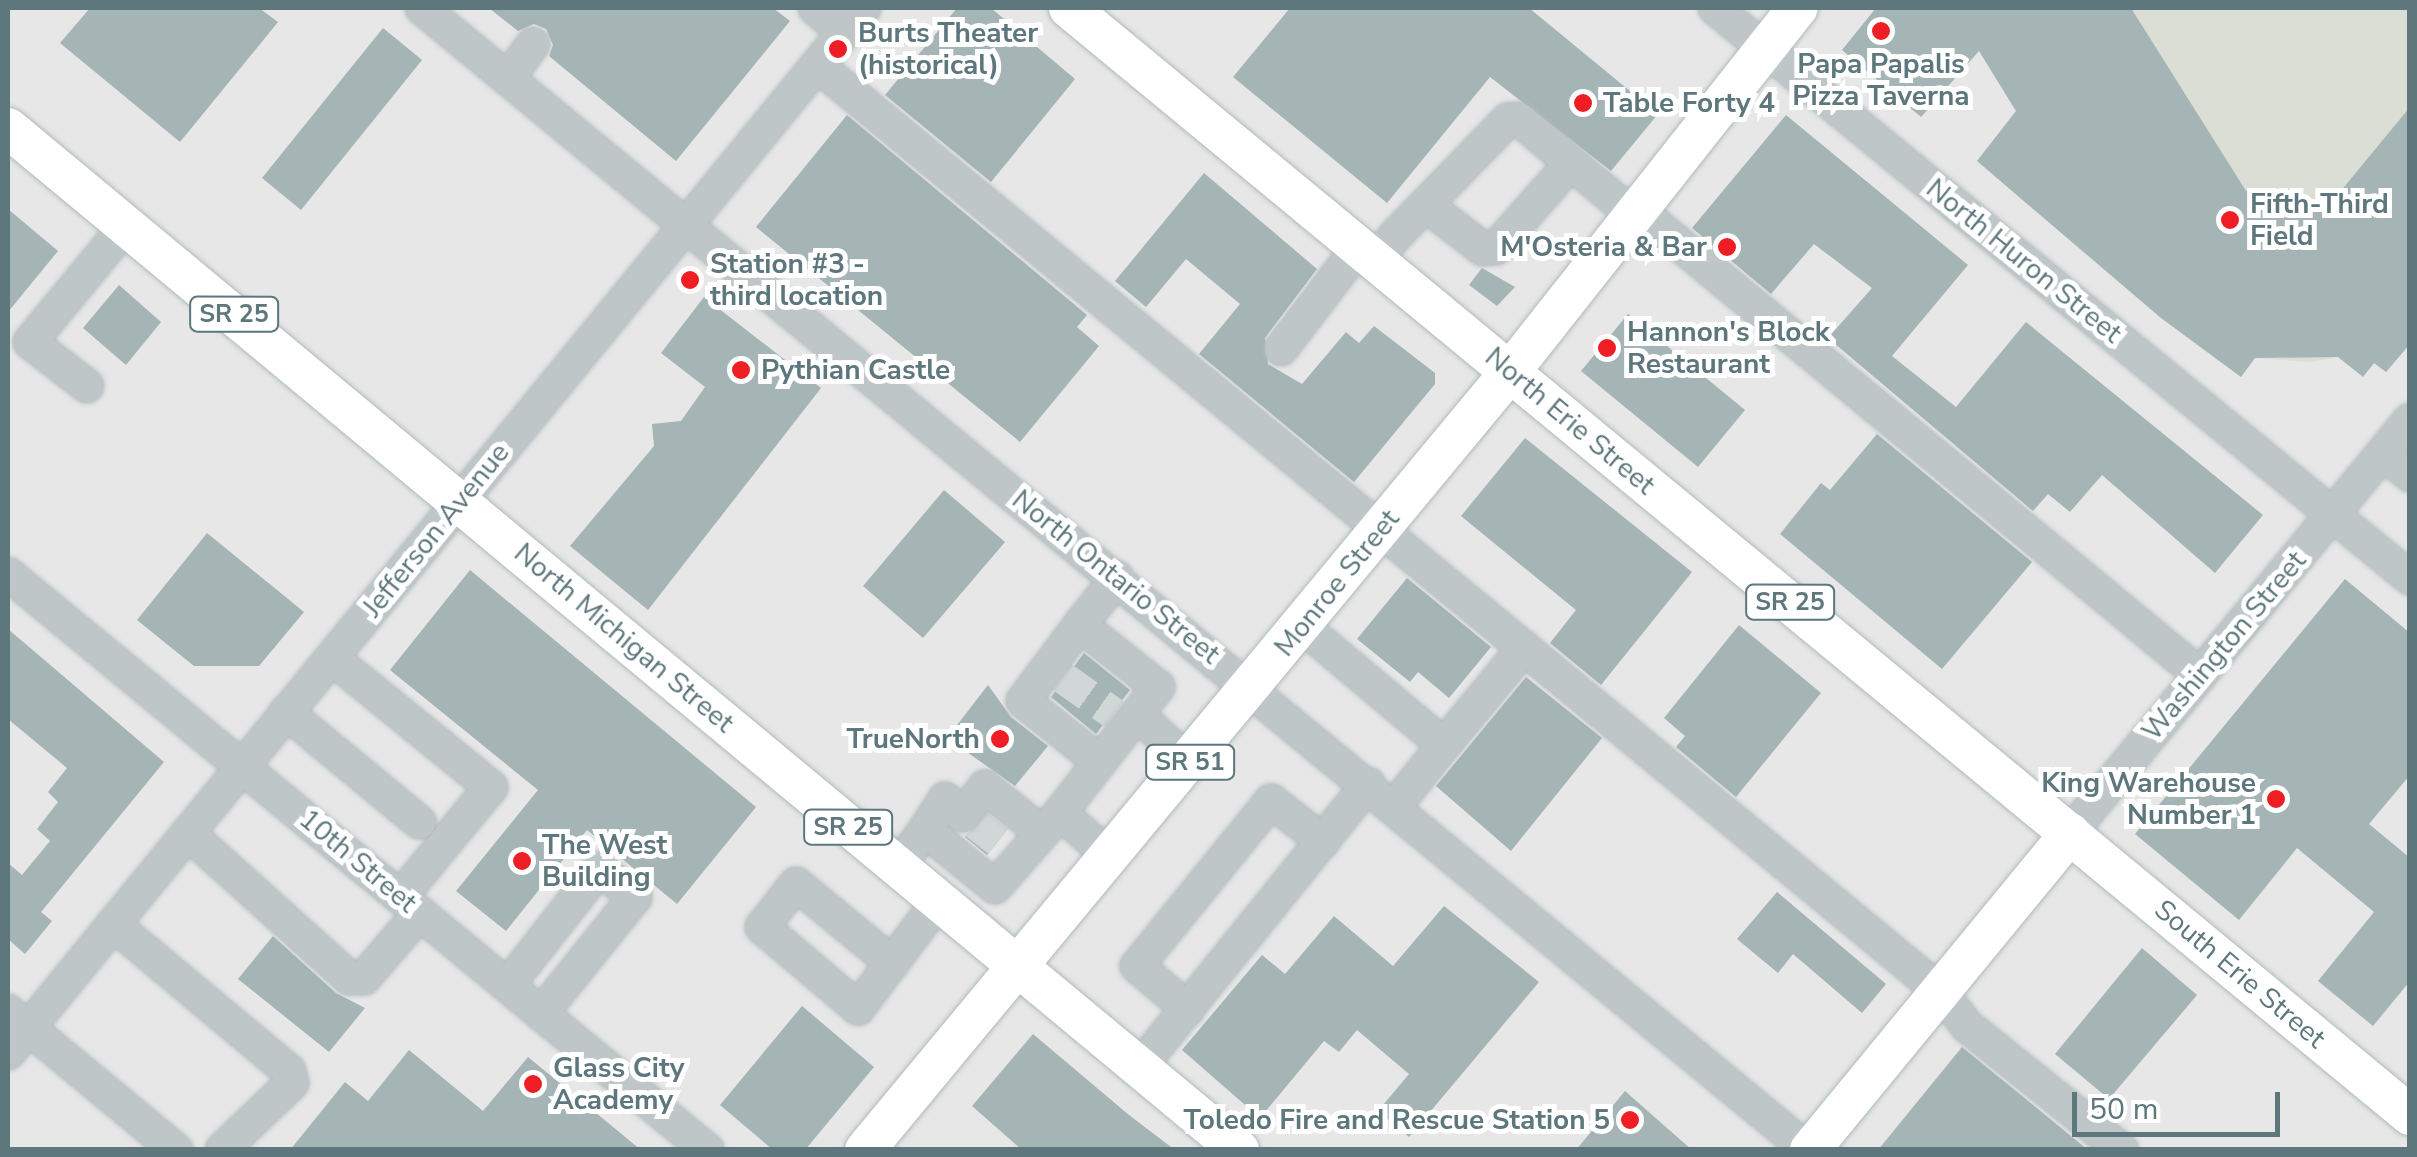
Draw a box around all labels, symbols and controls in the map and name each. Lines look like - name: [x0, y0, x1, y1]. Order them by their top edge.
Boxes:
- place label: Burts Theater (historical): [858, 16, 1038, 82]
- marker: Papa Papalis Pizza Taverna: [1870, 20, 1892, 42]
- marker: Burts Theater (historical): [827, 38, 849, 60]
- place label: Papa Papalis Pizza Taverna: [1792, 47, 1970, 113]
- place label: Table Forty 4: [1603, 86, 1775, 120]
- marker: Table Forty 4: [1572, 92, 1594, 114]
- street label: North Huron Street: [1919, 172, 2129, 350]
- place label: Fifth-Third Field: [2250, 187, 2389, 253]
- marker: Fifth-Third Field: [2219, 209, 2241, 231]
- place label: M'Osteria & Bar: [1500, 230, 1707, 264]
- marker: M'Osteria & Bar: [1716, 236, 1738, 258]
- place label: Station #3 - third location: [710, 247, 883, 313]
- marker: Station #3 - third location: [679, 269, 701, 291]
- road number: SR 25: [189, 294, 279, 334]
- place label: Hannon's Block Restaurant: [1627, 315, 1830, 381]
- marker: Hannon's Block Restaurant: [1596, 337, 1618, 359]
- street label: North Erie Street: [1478, 340, 1662, 502]
- place label: Pythian Castle: [761, 353, 950, 387]
- marker: Pythian Castle: [730, 359, 752, 381]
- street label: Jefferson Avenue: [356, 436, 516, 624]
- street label: North Ontario Street: [1005, 483, 1227, 671]
- street label: Monroe Street: [1268, 503, 1406, 663]
- street label: North Michigan Street: [507, 536, 741, 740]
- street label: Washington Street: [2135, 544, 2313, 748]
- road number: SR 25: [1745, 582, 1835, 622]
- place label: TrueNorth: [846, 722, 980, 756]
- marker: TrueNorth: [989, 728, 1011, 750]
- road number: SR 51: [1145, 742, 1235, 782]
- place label: King Warehouse Number 1: [2041, 766, 2256, 832]
- marker: King Warehouse Number 1: [2265, 788, 2287, 810]
- street label: 10th Street: [292, 802, 424, 920]
- road number: SR 25: [803, 807, 893, 847]
- place label: The West Building: [542, 828, 667, 894]
- marker: The West Building: [511, 850, 533, 872]
- street label: South Erie Street: [2148, 893, 2332, 1055]
- place label: Glass City Academy: [553, 1051, 685, 1117]
- scale bar: [2077, 1072, 2284, 1134]
- marker: Glass City Academy: [522, 1073, 544, 1095]
- text: 50 m: [2089, 1089, 2158, 1130]
- place label: Toledo Fire and Rescue Station 5: [1184, 1103, 1610, 1137]
- marker: Toledo Fire and Rescue Station 5: [1619, 1109, 1641, 1131]

